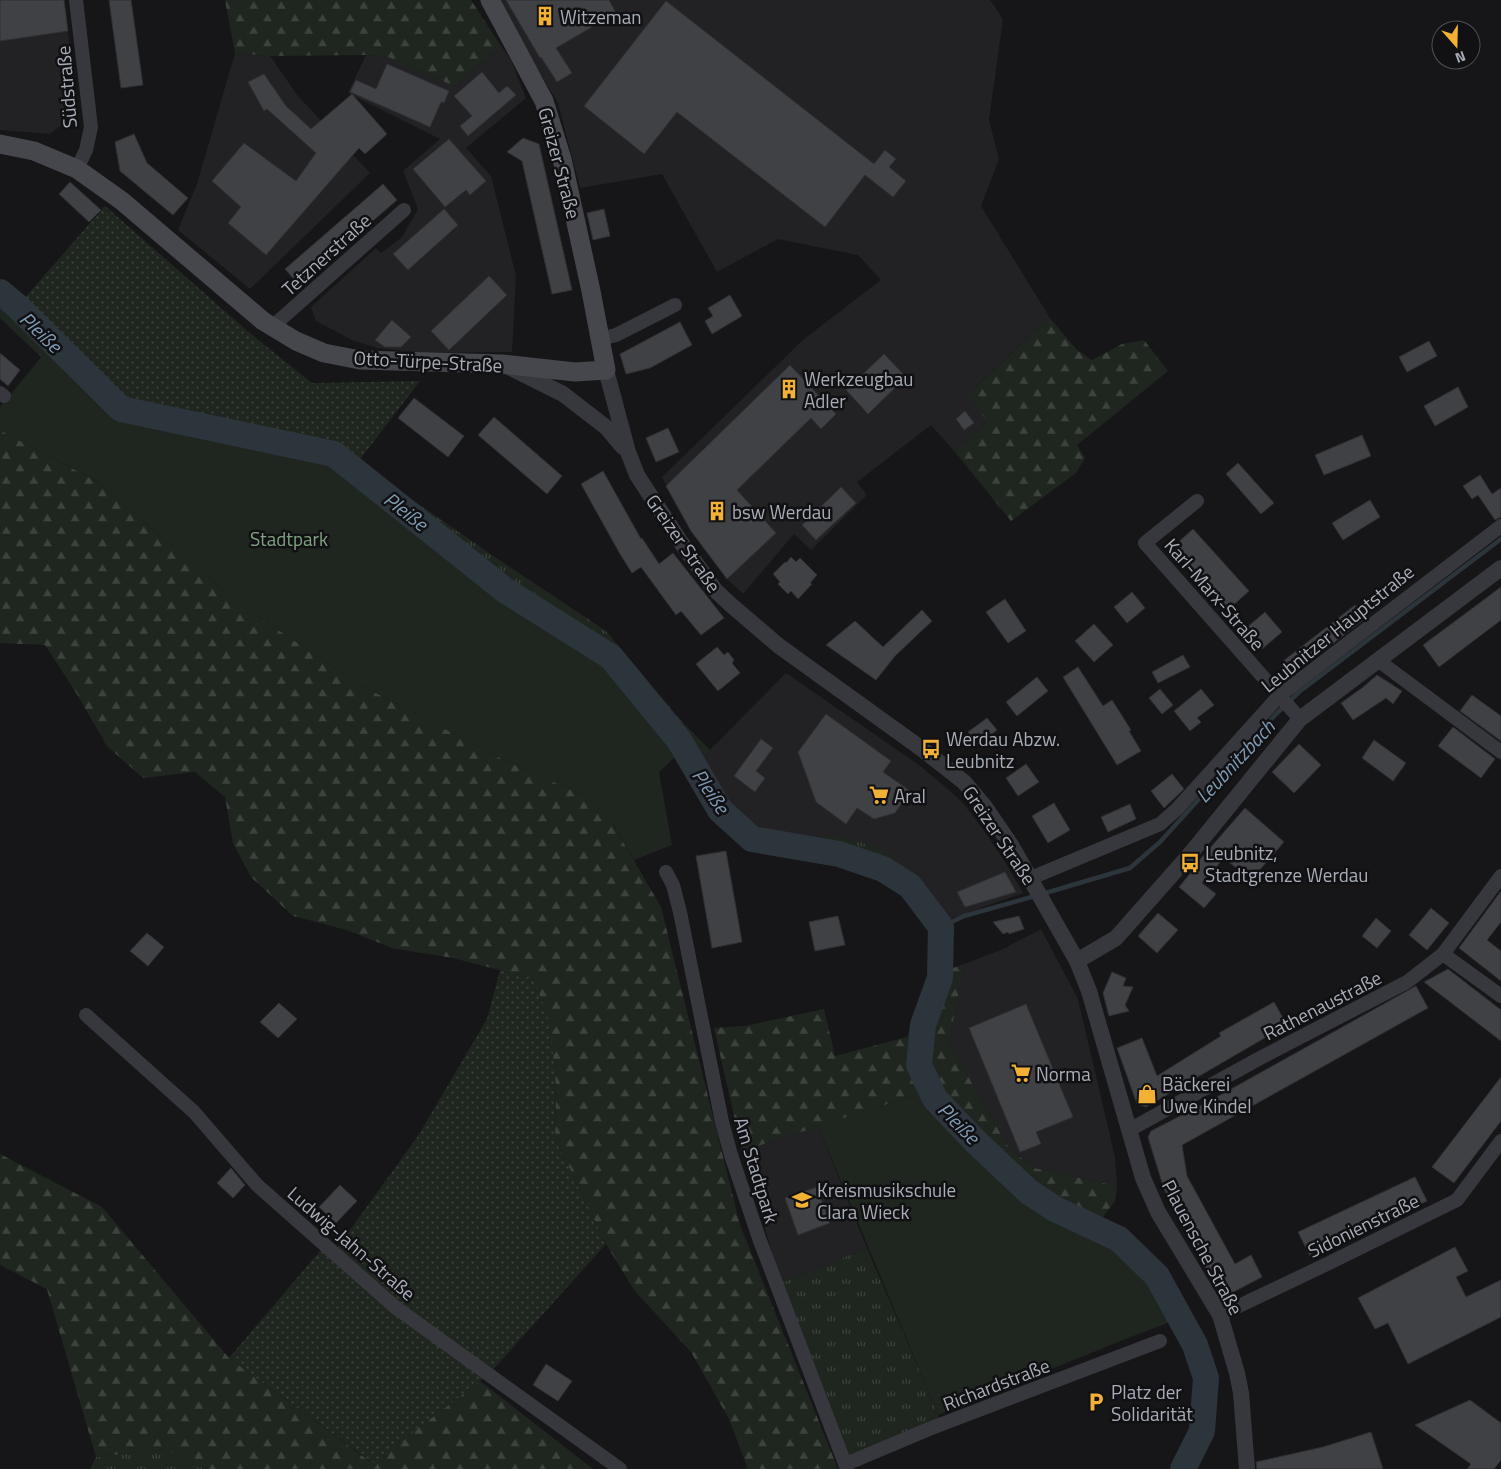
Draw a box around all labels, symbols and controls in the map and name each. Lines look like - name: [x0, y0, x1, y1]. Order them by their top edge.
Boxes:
- place label: Witzeman: [560, 2, 641, 31]
- building icon: Witzeman: [534, 5, 556, 27]
- north arrow: [1431, 20, 1481, 70]
- street label: Südstraße: [48, 45, 84, 129]
- text: N: [1452, 46, 1469, 69]
- street label: Greizer Straße: [531, 104, 589, 222]
- street label: Tetznerstraße: [275, 206, 377, 302]
- water label: Pleiße: [13, 304, 71, 361]
- street label: Otto-Türpe-Straße: [353, 343, 503, 379]
- place label: Werkzeugbau Adler: [804, 364, 913, 415]
- building icon: Werkzeugbau Adler: [778, 378, 800, 400]
- water label: Pleiße: [377, 484, 436, 539]
- street label: Greizer Straße: [639, 488, 729, 598]
- place label: bsw Werdau: [732, 497, 831, 526]
- building icon: bsw Werdau: [706, 500, 728, 522]
- park label: Stadtpark: [250, 524, 328, 553]
- street label: Karl-Marx-Straße: [1158, 531, 1272, 657]
- street label: Leubnitzer Hauptstraße: [1254, 557, 1420, 699]
- water label: Leubnitzbach: [1188, 711, 1283, 810]
- place label: Werdau Abzw. Leubnitz: [946, 724, 1060, 775]
- bus stop icon: Werdau Abzw. Leubnitz: [920, 738, 942, 760]
- water label: Pleiße: [685, 762, 738, 821]
- street label: Greizer Straße: [956, 780, 1044, 890]
- place label: Aral: [894, 781, 926, 810]
- supermarket icon: Aral: [868, 784, 890, 806]
- place label: Leubnitz, Stadtgrenze Werdau: [1205, 838, 1368, 889]
- bus stop icon: Leubnitz, Stadtgrenze Werdau: [1179, 852, 1201, 874]
- street label: Rathenaustraße: [1258, 963, 1386, 1047]
- place label: Norma: [1036, 1059, 1091, 1088]
- supermarket icon: Norma: [1010, 1062, 1032, 1084]
- place label: Bäckerei Uwe Kindel: [1162, 1069, 1252, 1120]
- shop icon: Bäckerei Uwe Kindel: [1136, 1083, 1158, 1105]
- water label: Pleiße: [931, 1095, 988, 1152]
- street label: Am Stadtpark: [727, 1113, 787, 1227]
- street label: Plauensche Straße: [1155, 1174, 1251, 1320]
- place label: Kreismusikschule Clara Wieck: [817, 1175, 956, 1226]
- street label: Ludwig-Jahn-Straße: [281, 1179, 423, 1307]
- street label: Sidonienstraße: [1302, 1185, 1424, 1265]
- school or university icon: Kreismusikschule Clara Wieck: [791, 1189, 813, 1211]
- street label: Richardstraße: [938, 1350, 1054, 1418]
- place label: Platz der Solidarität: [1111, 1377, 1193, 1428]
- parking icon: Platz der Solidarität: [1085, 1391, 1107, 1413]

